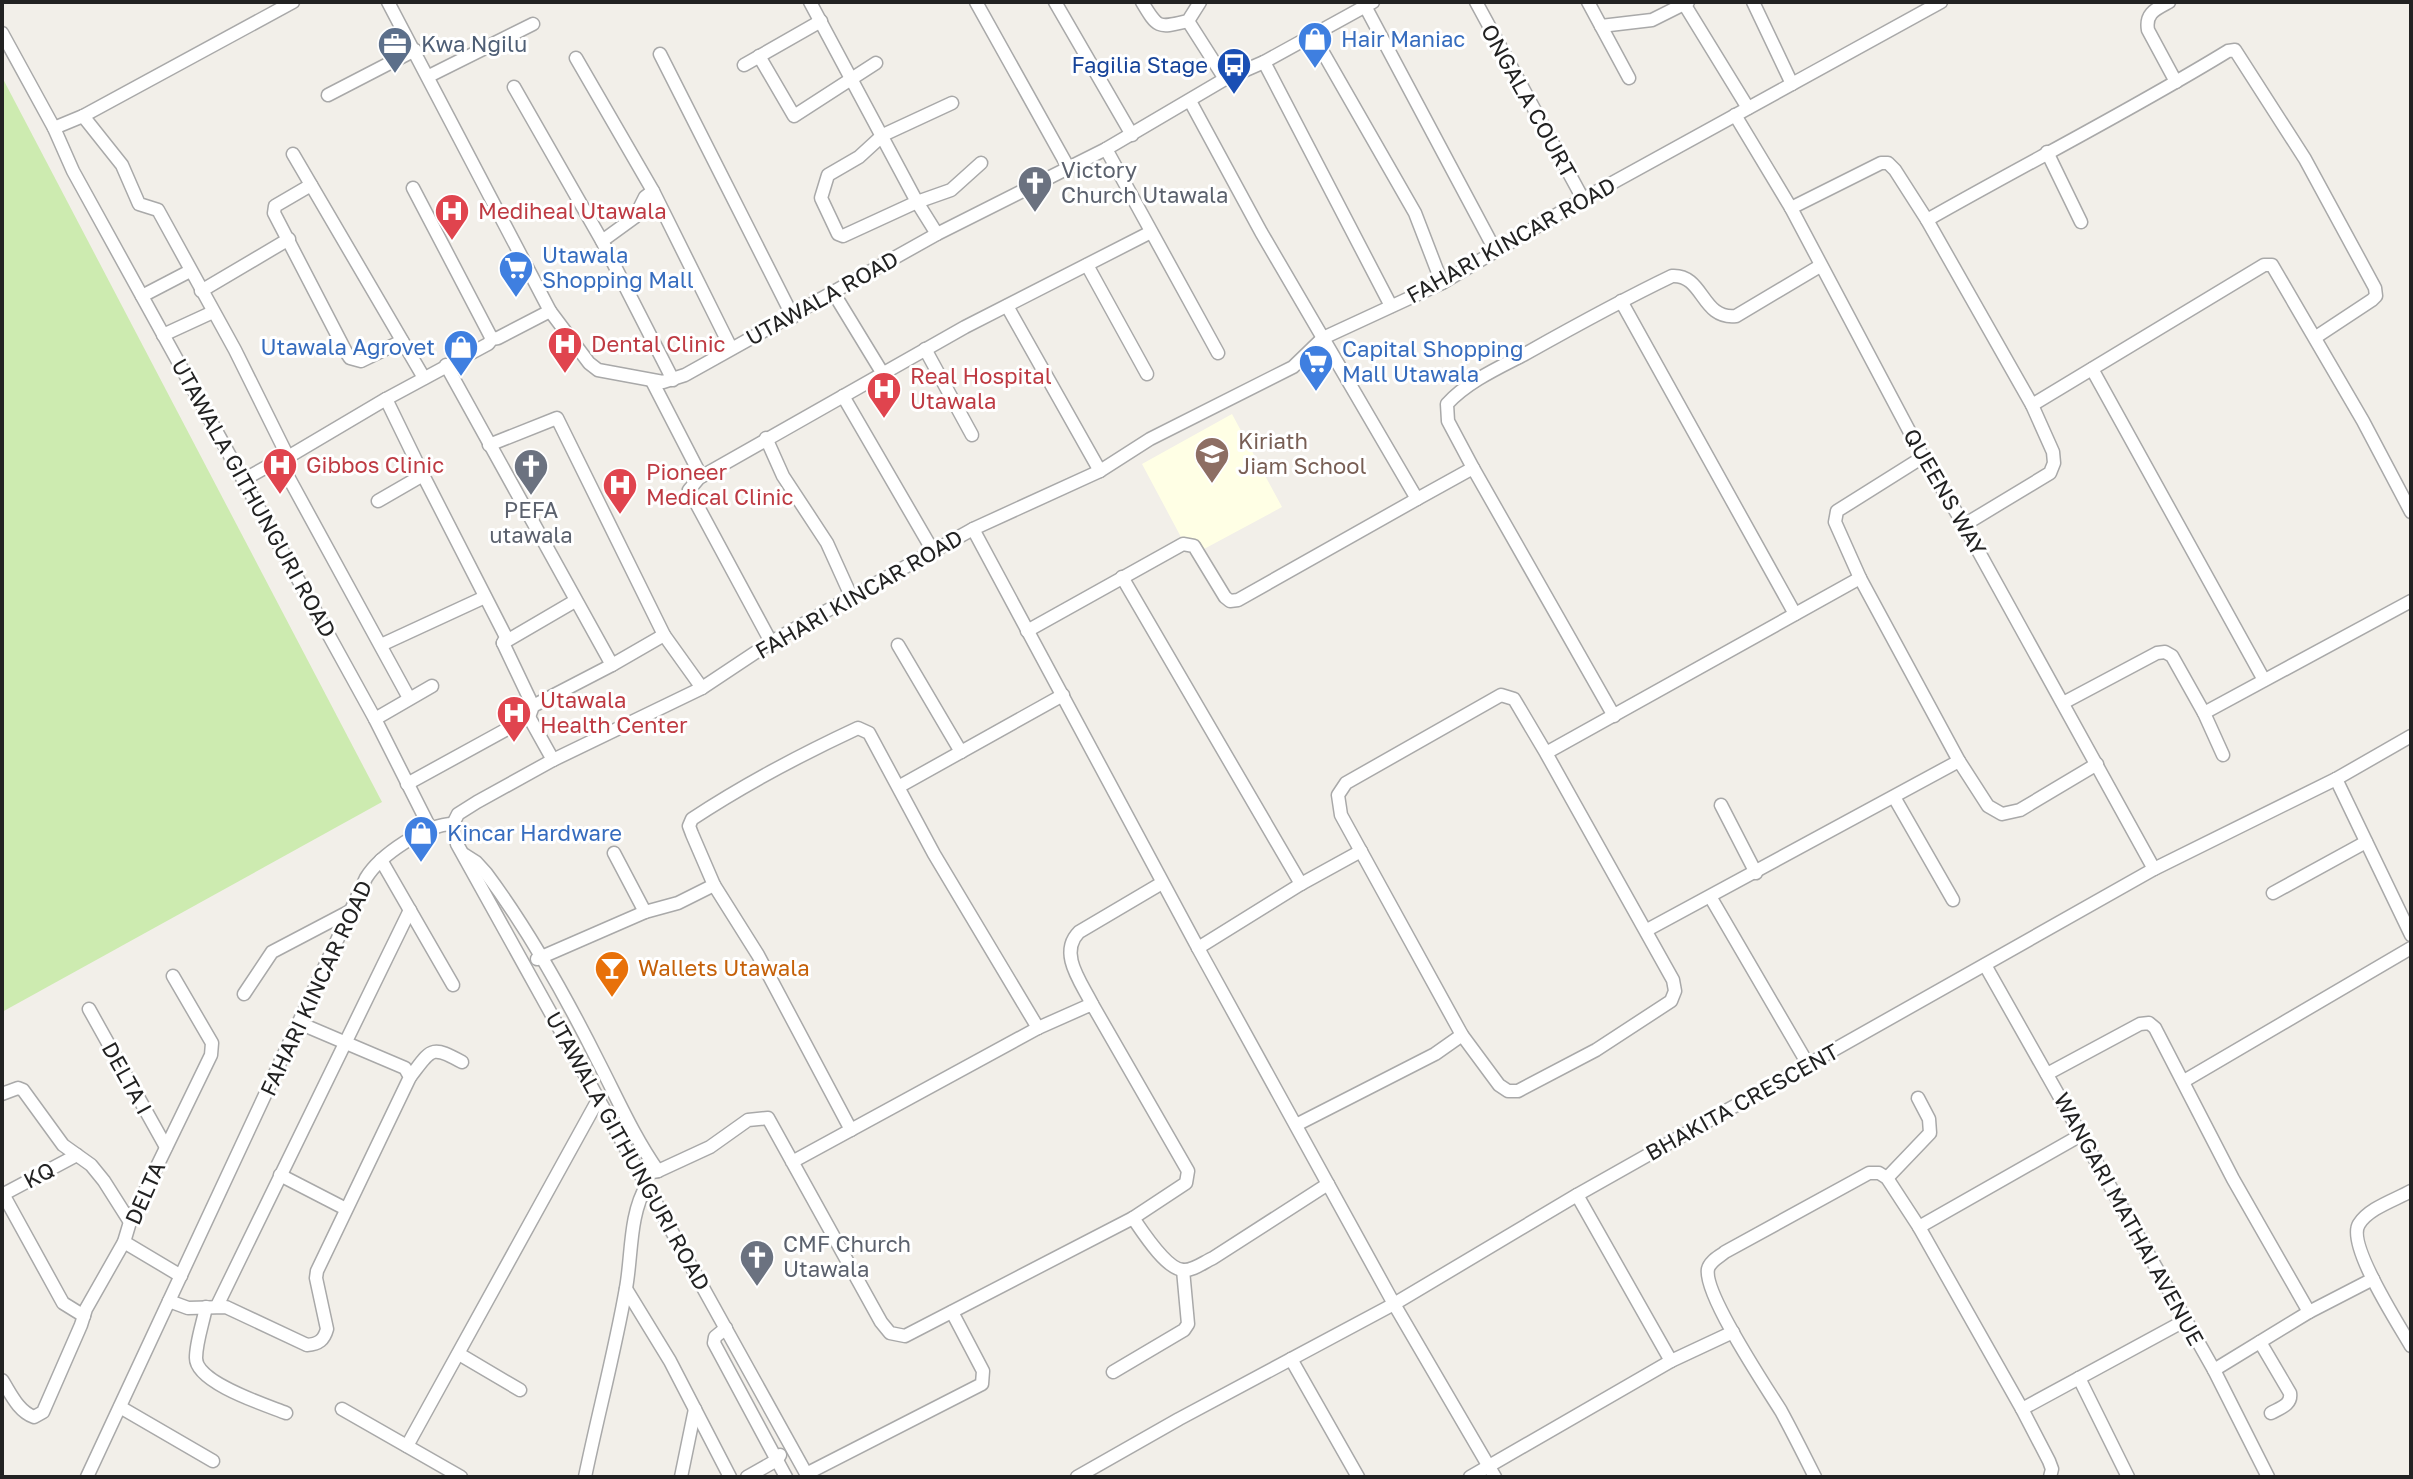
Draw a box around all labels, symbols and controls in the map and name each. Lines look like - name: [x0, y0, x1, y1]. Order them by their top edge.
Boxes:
- street label: ONGALA COURT: [1476, 19, 1583, 183]
- shop icon: Hair Maniac: [1296, 20, 1334, 70]
- office icon: Kwa Ngilu: [376, 25, 414, 75]
- place label: Hair Maniac: [1341, 25, 1465, 52]
- place label: Kwa Ngilu: [421, 30, 527, 57]
- bus stop icon: Fagilia Stage: [1215, 46, 1253, 96]
- place label: Fagilia Stage: [1071, 51, 1208, 78]
- place label: Victory Church Utawala: [1061, 156, 1229, 208]
- church icon: Victory Church Utawala: [1016, 164, 1054, 214]
- street label: FAHARI KINCAR ROAD: [1402, 171, 1620, 308]
- hospital icon: Mediheal Utawala: [433, 192, 471, 242]
- place label: Mediheal Utawala: [478, 197, 667, 224]
- place label: Utawala Shopping Mall: [542, 241, 694, 293]
- street label: UTAWALA ROAD: [741, 244, 903, 351]
- supermarket icon: Utawala Shopping Mall: [497, 249, 535, 299]
- hospital icon: Dental Clinic: [546, 325, 584, 375]
- shop icon: Utawala Agrovet: [442, 328, 480, 378]
- place label: Dental Clinic: [591, 330, 726, 357]
- place label: Utawala Agrovet: [261, 333, 435, 360]
- place label: Capital Shopping Mall Utawala: [1342, 335, 1523, 387]
- supermarket icon: Capital Shopping Mall Utawala: [1297, 343, 1335, 393]
- street label: UTAWALA GITHUNGURI ROAD: [166, 354, 343, 642]
- place label: Real Hospital Utawala: [910, 362, 1052, 414]
- hospital icon: Real Hospital Utawala: [865, 370, 903, 420]
- street label: QUEENS WAY: [1898, 424, 1993, 560]
- place label: Kiriath Jiam School: [1238, 427, 1367, 479]
- school or university icon: Kiriath Jiam School: [1193, 435, 1231, 485]
- hospital icon: Gibbos Clinic: [261, 446, 299, 496]
- church icon: PEFA utawala: [512, 447, 550, 497]
- place label: Gibbos Clinic: [306, 451, 444, 478]
- place label: Pioneer Medical Clinic: [646, 458, 793, 510]
- hospital icon: Pioneer Medical Clinic: [601, 466, 639, 516]
- place label: PEFA utawala: [489, 496, 573, 548]
- street label: FAHARI KINCAR ROAD: [750, 523, 967, 664]
- place label: Utawala Health Center: [540, 686, 688, 738]
- hospital icon: Utawala Health Center: [495, 694, 533, 744]
- shop icon: Kincar Hardware: [402, 814, 440, 864]
- place label: Kincar Hardware: [447, 819, 622, 846]
- street label: FAHARI KINCAR ROAD: [254, 876, 377, 1100]
- bar icon: Wallets Utawala: [593, 949, 631, 999]
- place label: Wallets Utawala: [638, 954, 810, 981]
- street label: UTAWALA GITHUNGURI ROAD: [540, 1007, 717, 1295]
- street label: DELTA I: [97, 1037, 158, 1119]
- street label: BHAKITA CRESCENT: [1641, 1037, 1843, 1166]
- street label: WANGARI MATHAI AVENUE: [2049, 1088, 2210, 1350]
- street label: KQ: [19, 1155, 59, 1194]
- street label: DELTA: [119, 1157, 170, 1229]
- place label: CMF Church Utawala: [783, 1230, 911, 1282]
- church icon: CMF Church Utawala: [738, 1238, 776, 1288]

